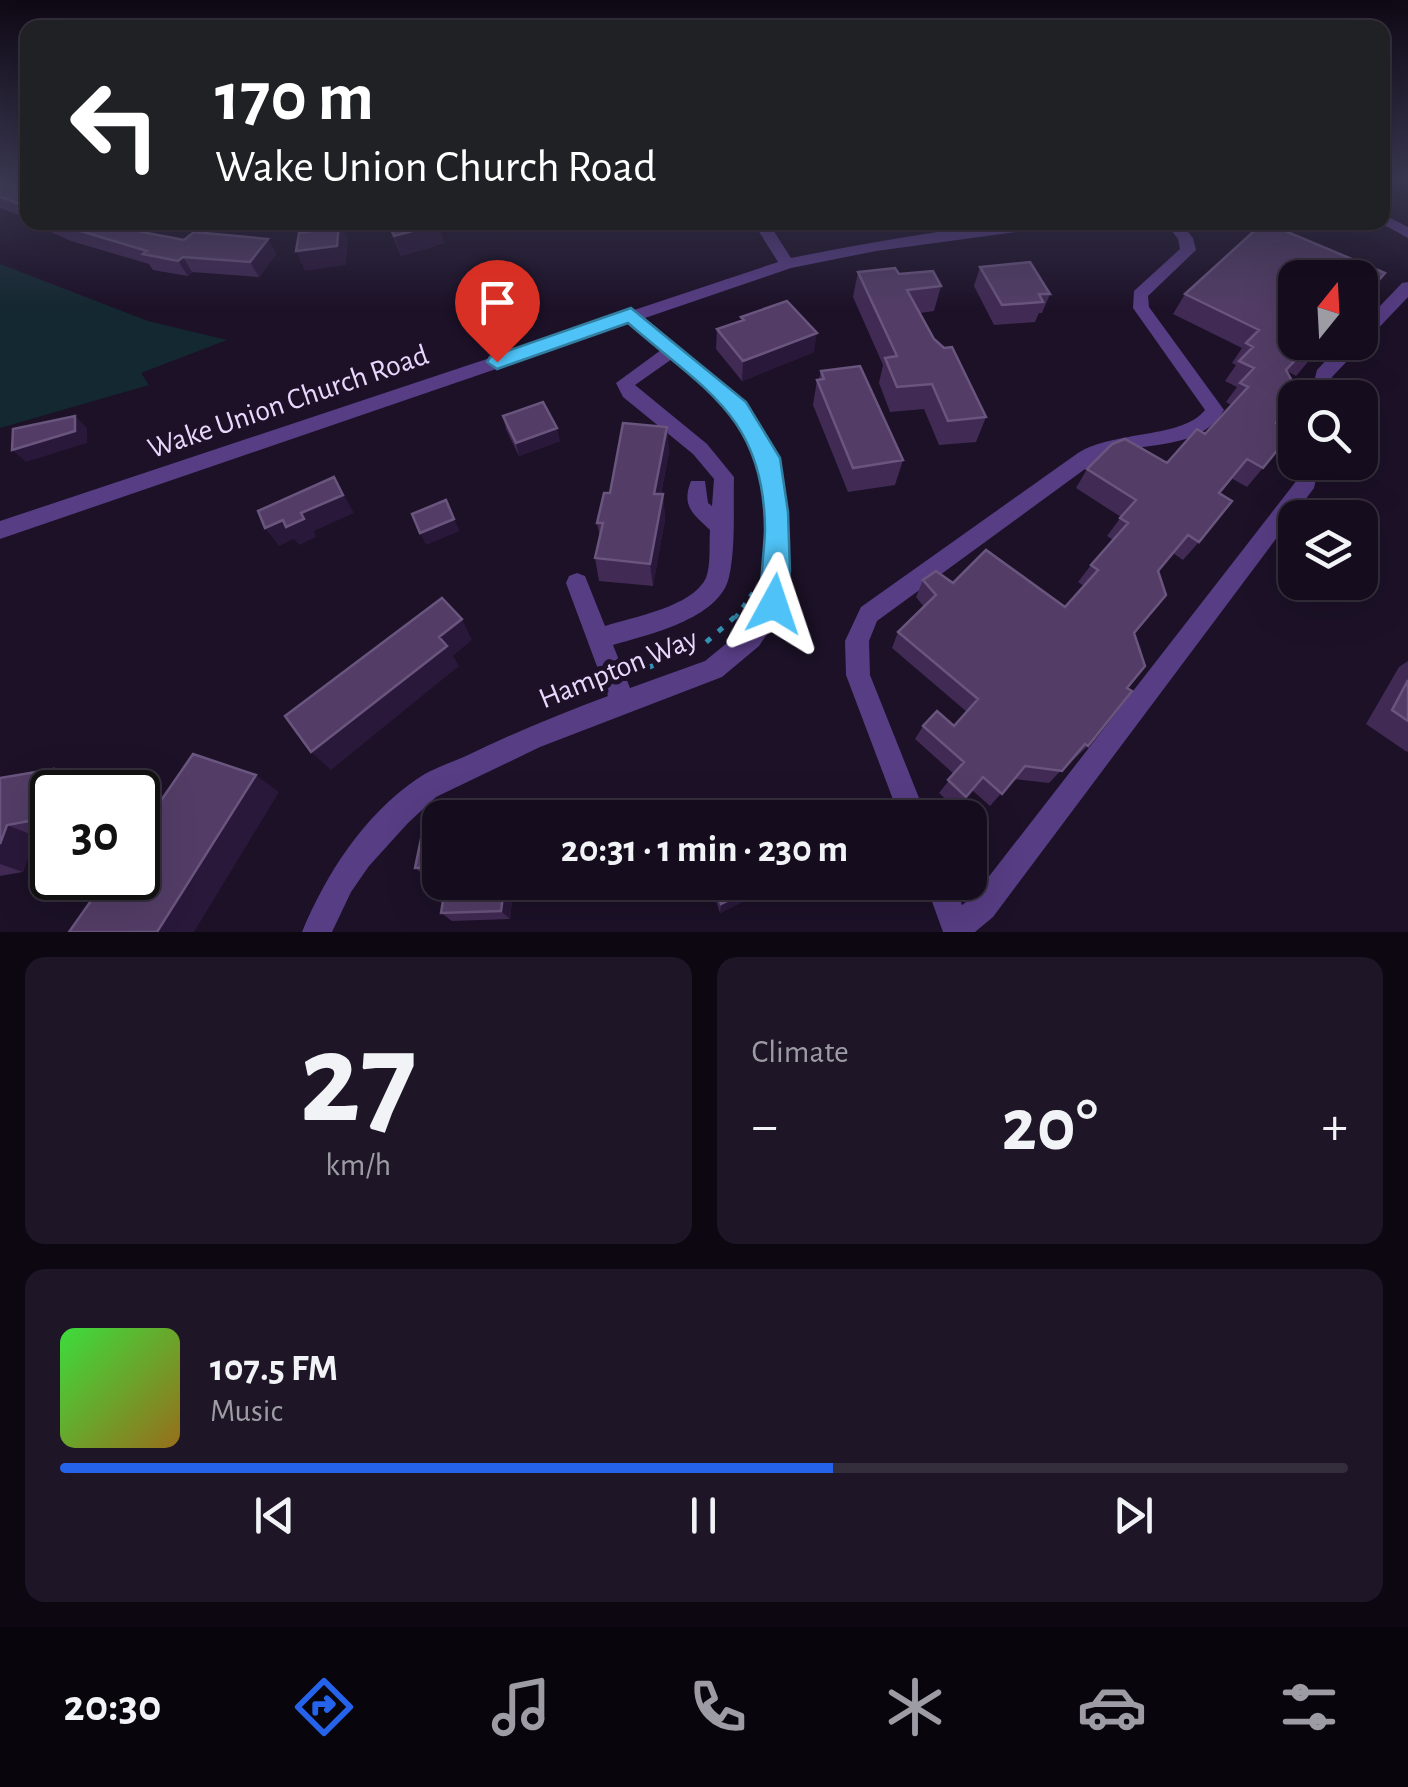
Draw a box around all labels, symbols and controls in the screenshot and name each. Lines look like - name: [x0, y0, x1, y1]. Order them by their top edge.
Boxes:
- icon: left: [50, 60, 180, 190]
- text: 170 m: [215, 63, 374, 133]
- text: Wake Union Church Road: [215, 145, 657, 190]
- pin: [455, 260, 540, 363]
- north arrow: [1278, 260, 1378, 360]
- map controls: [1278, 260, 1378, 600]
- icon: arrive: [470, 275, 525, 330]
- street label: Wake Union Church Road: [144, 340, 432, 464]
- button: search: [1278, 380, 1378, 480]
- button: layers: [1278, 500, 1378, 600]
- position arrow: [722, 552, 826, 656]
- street label: Hampton Way: [535, 623, 702, 714]
- speed limit sign: 30: [30, 770, 160, 900]
- text: 20:31 · 1 min · 230 m: [561, 831, 848, 869]
- text: 27: [300, 1016, 417, 1146]
- text: Climate: [752, 1036, 849, 1068]
- text: 20°: [1002, 1089, 1098, 1164]
- text: −: [752, 1099, 778, 1154]
- text: +: [1322, 1099, 1348, 1154]
- text: km/h: [325, 1149, 391, 1181]
- text: 107.5 FM: [210, 1350, 338, 1388]
- text: Music: [210, 1395, 283, 1427]
- icon: previous: [247, 1488, 302, 1543]
- icon: pause: [676, 1488, 731, 1543]
- icon: next: [1106, 1488, 1161, 1543]
- icon: directions: [289, 1672, 359, 1742]
- icon: music: [486, 1672, 556, 1742]
- icon: phone: [683, 1672, 753, 1742]
- icon: climate: [880, 1672, 950, 1742]
- icon: car: [1077, 1672, 1147, 1742]
- icon: filters: [1274, 1672, 1344, 1742]
- text: 20:30: [64, 1684, 161, 1729]

